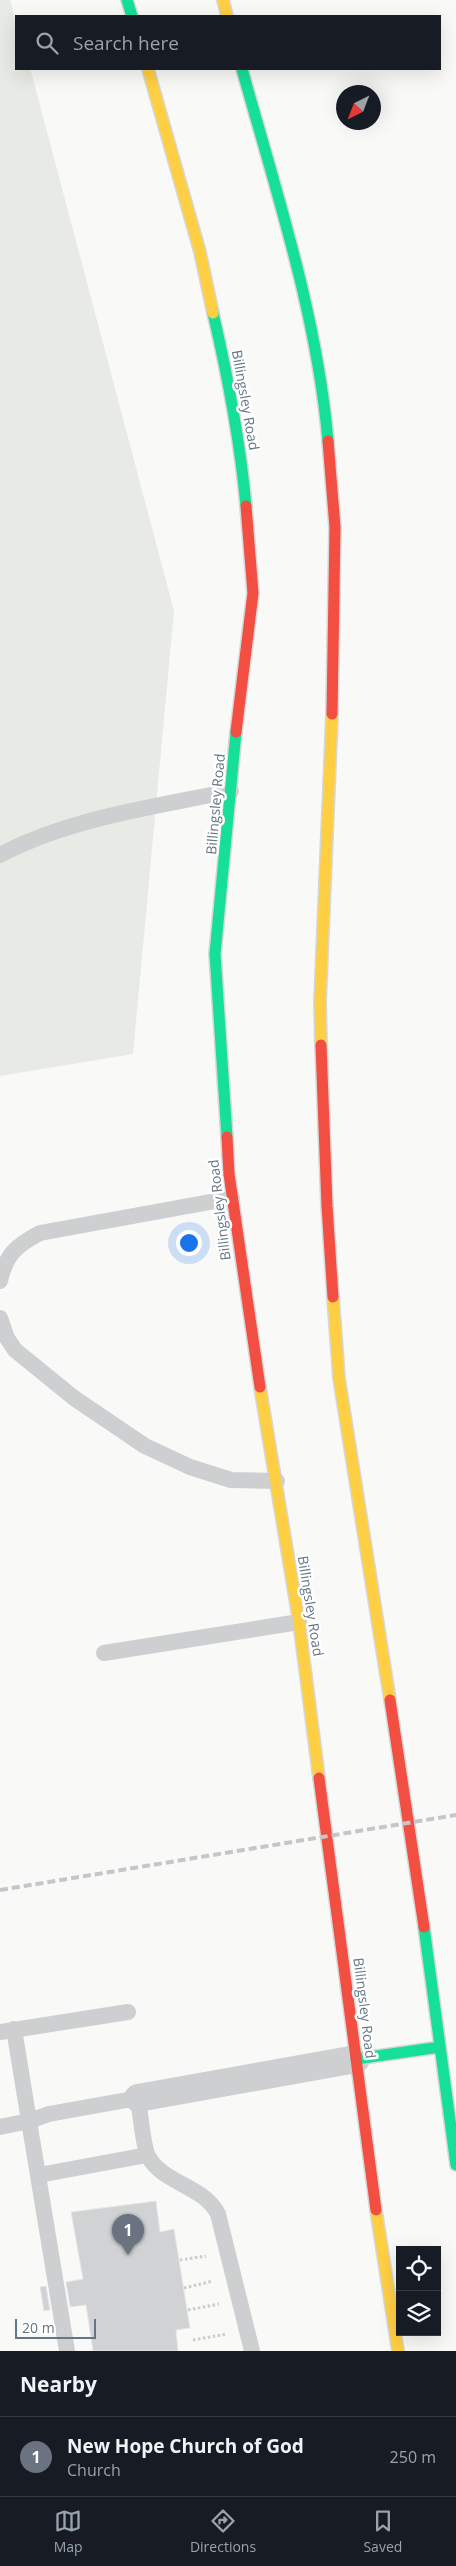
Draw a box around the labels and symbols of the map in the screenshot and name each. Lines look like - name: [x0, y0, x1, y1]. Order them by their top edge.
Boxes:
- north arrow: [336, 85, 381, 130]
- street label: Billingsley Road: [228, 348, 264, 452]
- street label: Billingsley Road: [201, 753, 229, 855]
- street label: Billingsley Road: [203, 1158, 235, 1262]
- your location: [176, 1230, 202, 1256]
- street label: Billingsley Road: [294, 1554, 328, 1658]
- street label: Billingsley Road: [349, 1956, 381, 2060]
- pin: 1: [112, 2214, 144, 2255]
- scale bar: [15, 2316, 96, 2339]

